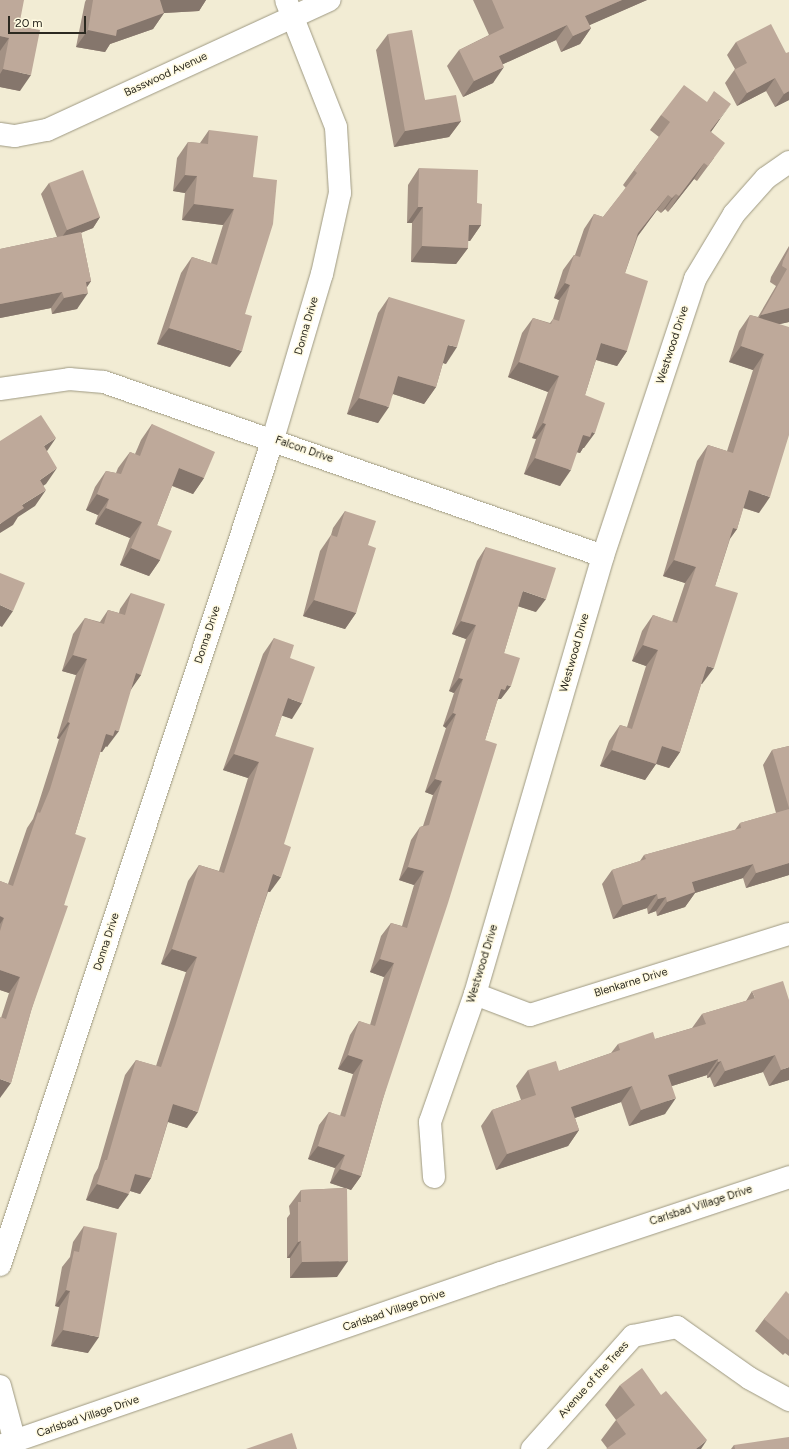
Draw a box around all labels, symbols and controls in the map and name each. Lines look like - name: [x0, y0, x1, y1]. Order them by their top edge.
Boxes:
- scale bar: [10, 8, 88, 34]
- text: 20 m: [15, 16, 43, 30]
- street label: Basswood Avenue: [122, 50, 210, 100]
- street label: Donna Drive: [292, 295, 322, 357]
- street label: Westwood Drive: [654, 304, 692, 386]
- street label: Falcon Drive: [273, 434, 335, 466]
- street label: Donna Drive: [192, 604, 224, 666]
- street label: Westwood Drive: [557, 612, 593, 694]
- street label: Donna Drive: [91, 911, 123, 973]
- street label: Westwood Drive: [465, 923, 501, 1005]
- street label: Blenkarne Drive: [593, 966, 669, 1000]
- street label: Carlsbad Village Drive: [648, 1183, 754, 1229]
- street label: Carlsbad Village Drive: [341, 1287, 447, 1335]
- street label: Avenue of the Trees: [556, 1339, 632, 1421]
- street label: Carlsbad Village Drive: [35, 1393, 141, 1441]

